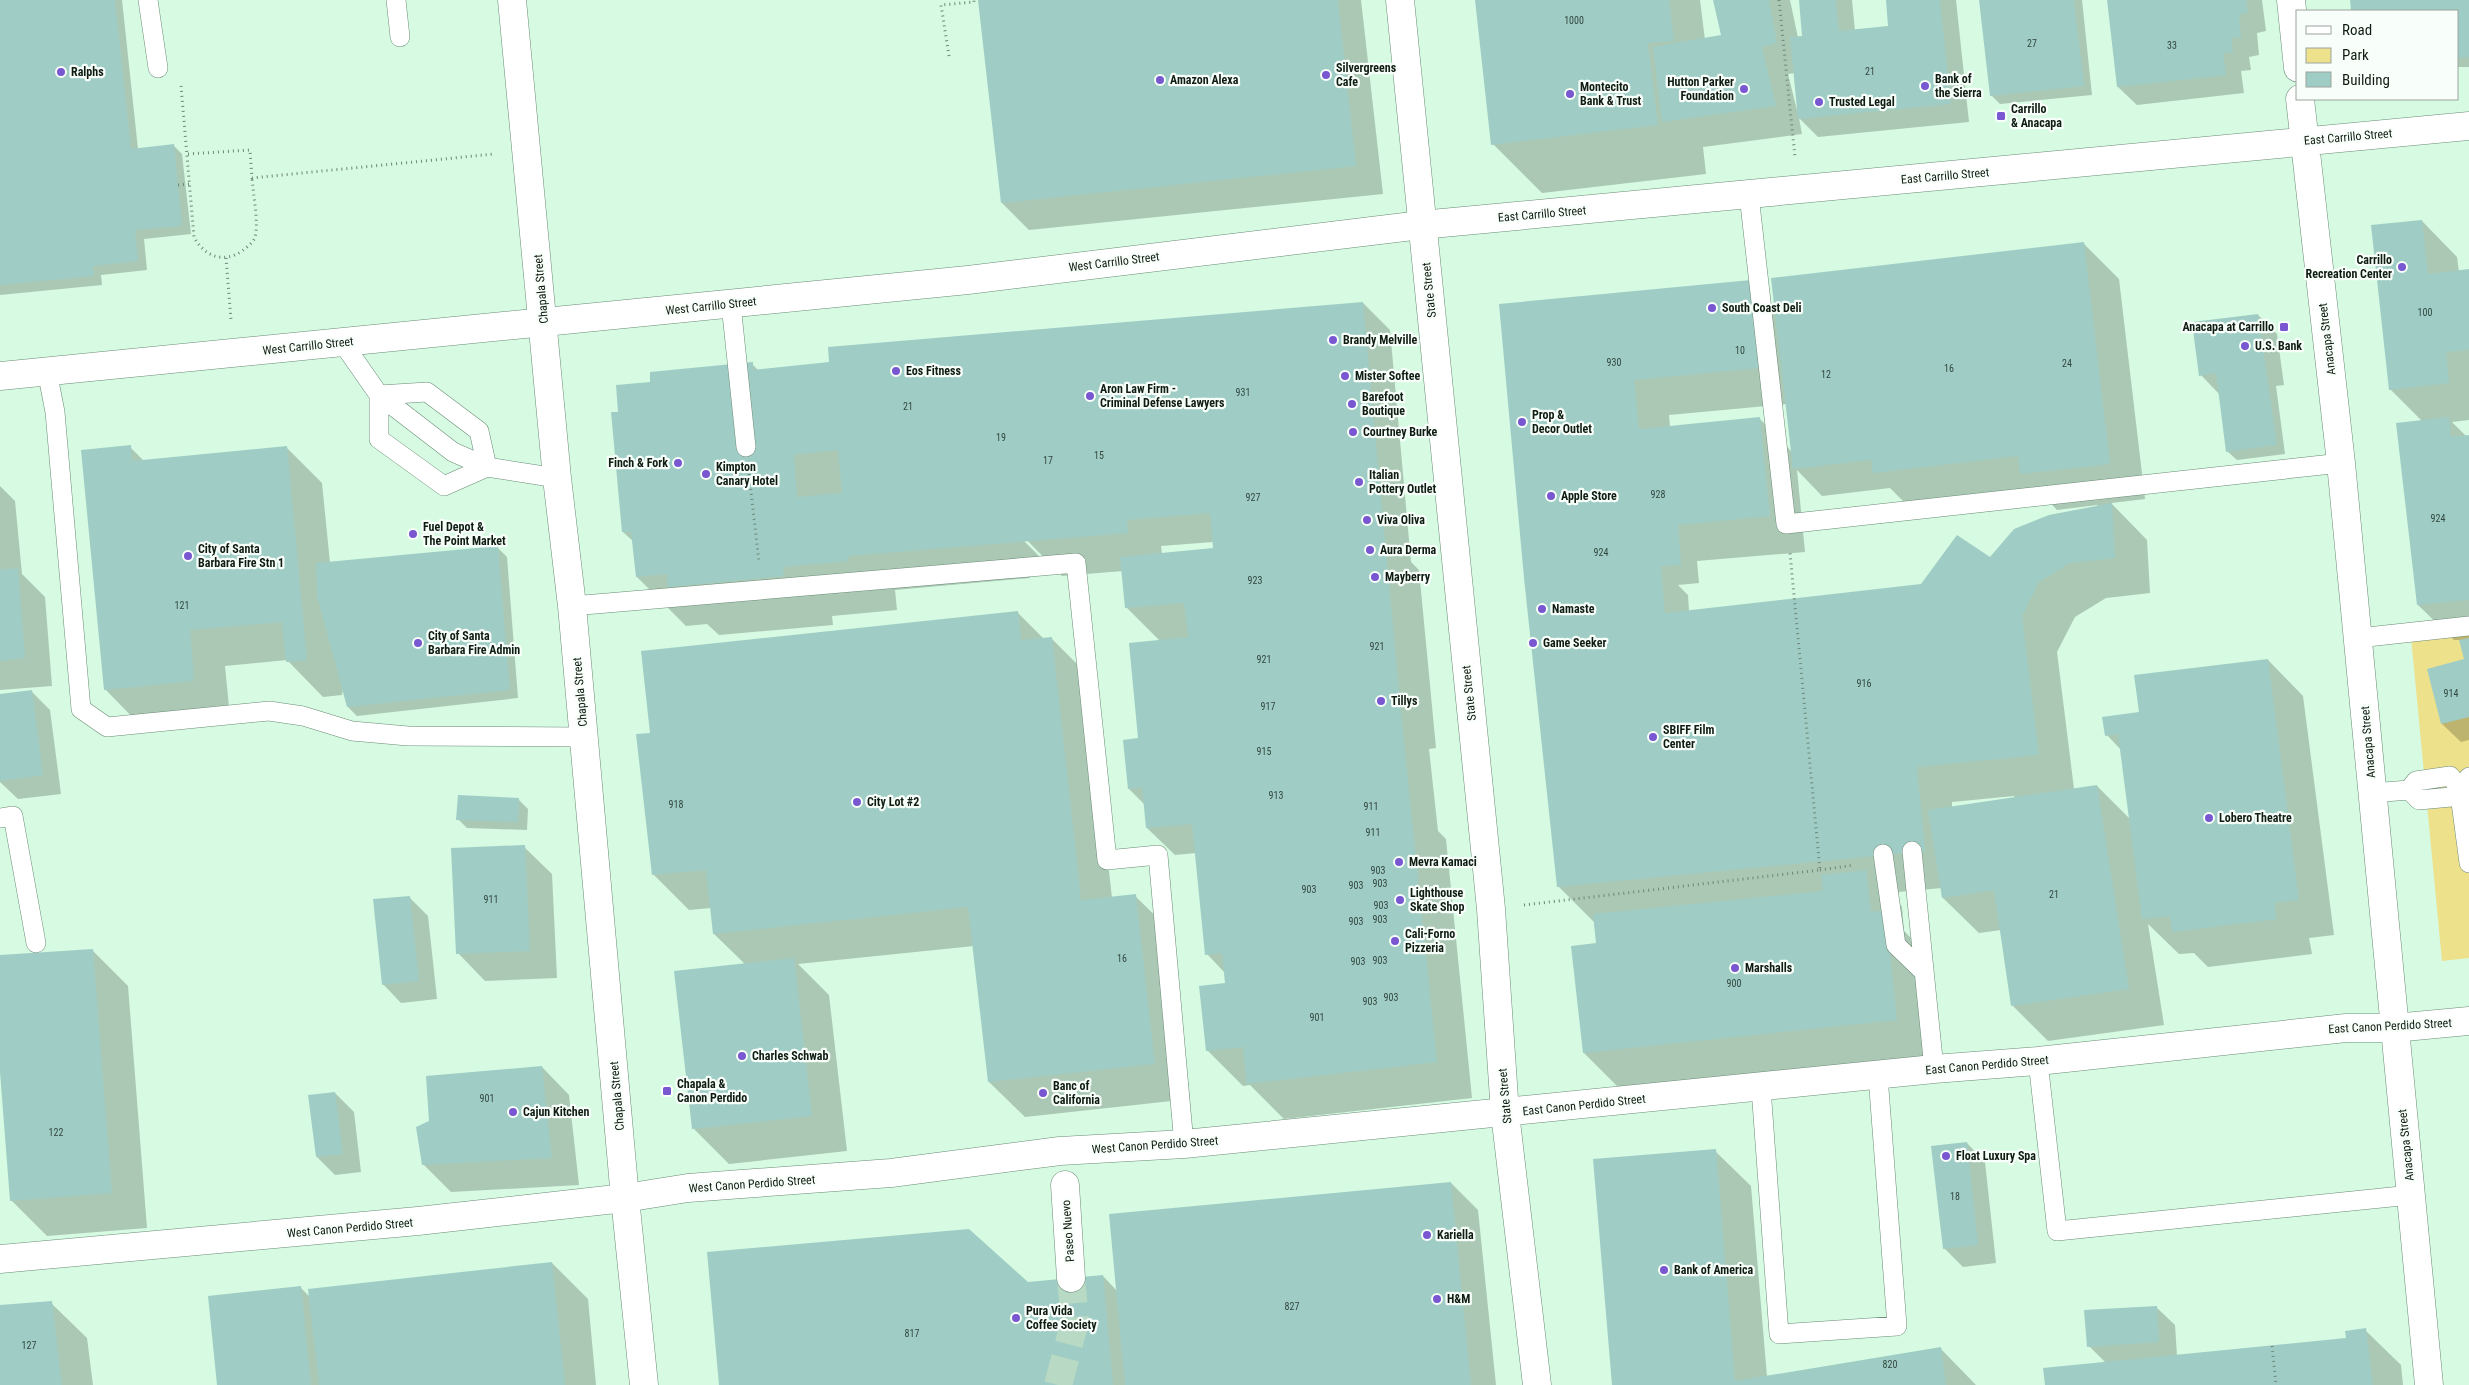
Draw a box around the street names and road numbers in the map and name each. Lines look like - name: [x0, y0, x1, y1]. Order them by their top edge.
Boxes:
- street label: East Carrillo Street: [2303, 126, 2393, 148]
- street label: East Carrillo Street: [1900, 165, 1990, 187]
- street label: East Carrillo Street: [1497, 203, 1587, 225]
- street label: West Carrillo Street: [1068, 249, 1161, 275]
- street label: Chapala Street: [531, 253, 551, 324]
- street label: State Street: [1419, 261, 1439, 318]
- street label: West Carrillo Street: [665, 294, 758, 318]
- street label: Anacapa Street: [2316, 302, 2338, 376]
- street label: West Carrillo Street: [262, 334, 355, 358]
- street label: Chapala Street: [570, 656, 590, 727]
- street label: State Street: [1459, 664, 1479, 721]
- street label: Anacapa Street: [2358, 705, 2378, 779]
- street label: East Canon Perdido Street: [2328, 1016, 2453, 1036]
- street label: East Canon Perdido Street: [1925, 1053, 2050, 1077]
- street label: Chapala Street: [607, 1060, 627, 1131]
- street label: State Street: [1496, 1067, 1514, 1124]
- street label: East Canon Perdido Street: [1522, 1092, 1647, 1118]
- street label: Anacapa Street: [2395, 1108, 2417, 1182]
- street label: West Canon Perdido Street: [1091, 1134, 1219, 1156]
- street label: West Canon Perdido Street: [688, 1173, 816, 1195]
- street label: Paseo Nuevo: [1059, 1200, 1077, 1262]
- street label: West Canon Perdido Street: [286, 1215, 414, 1240]

